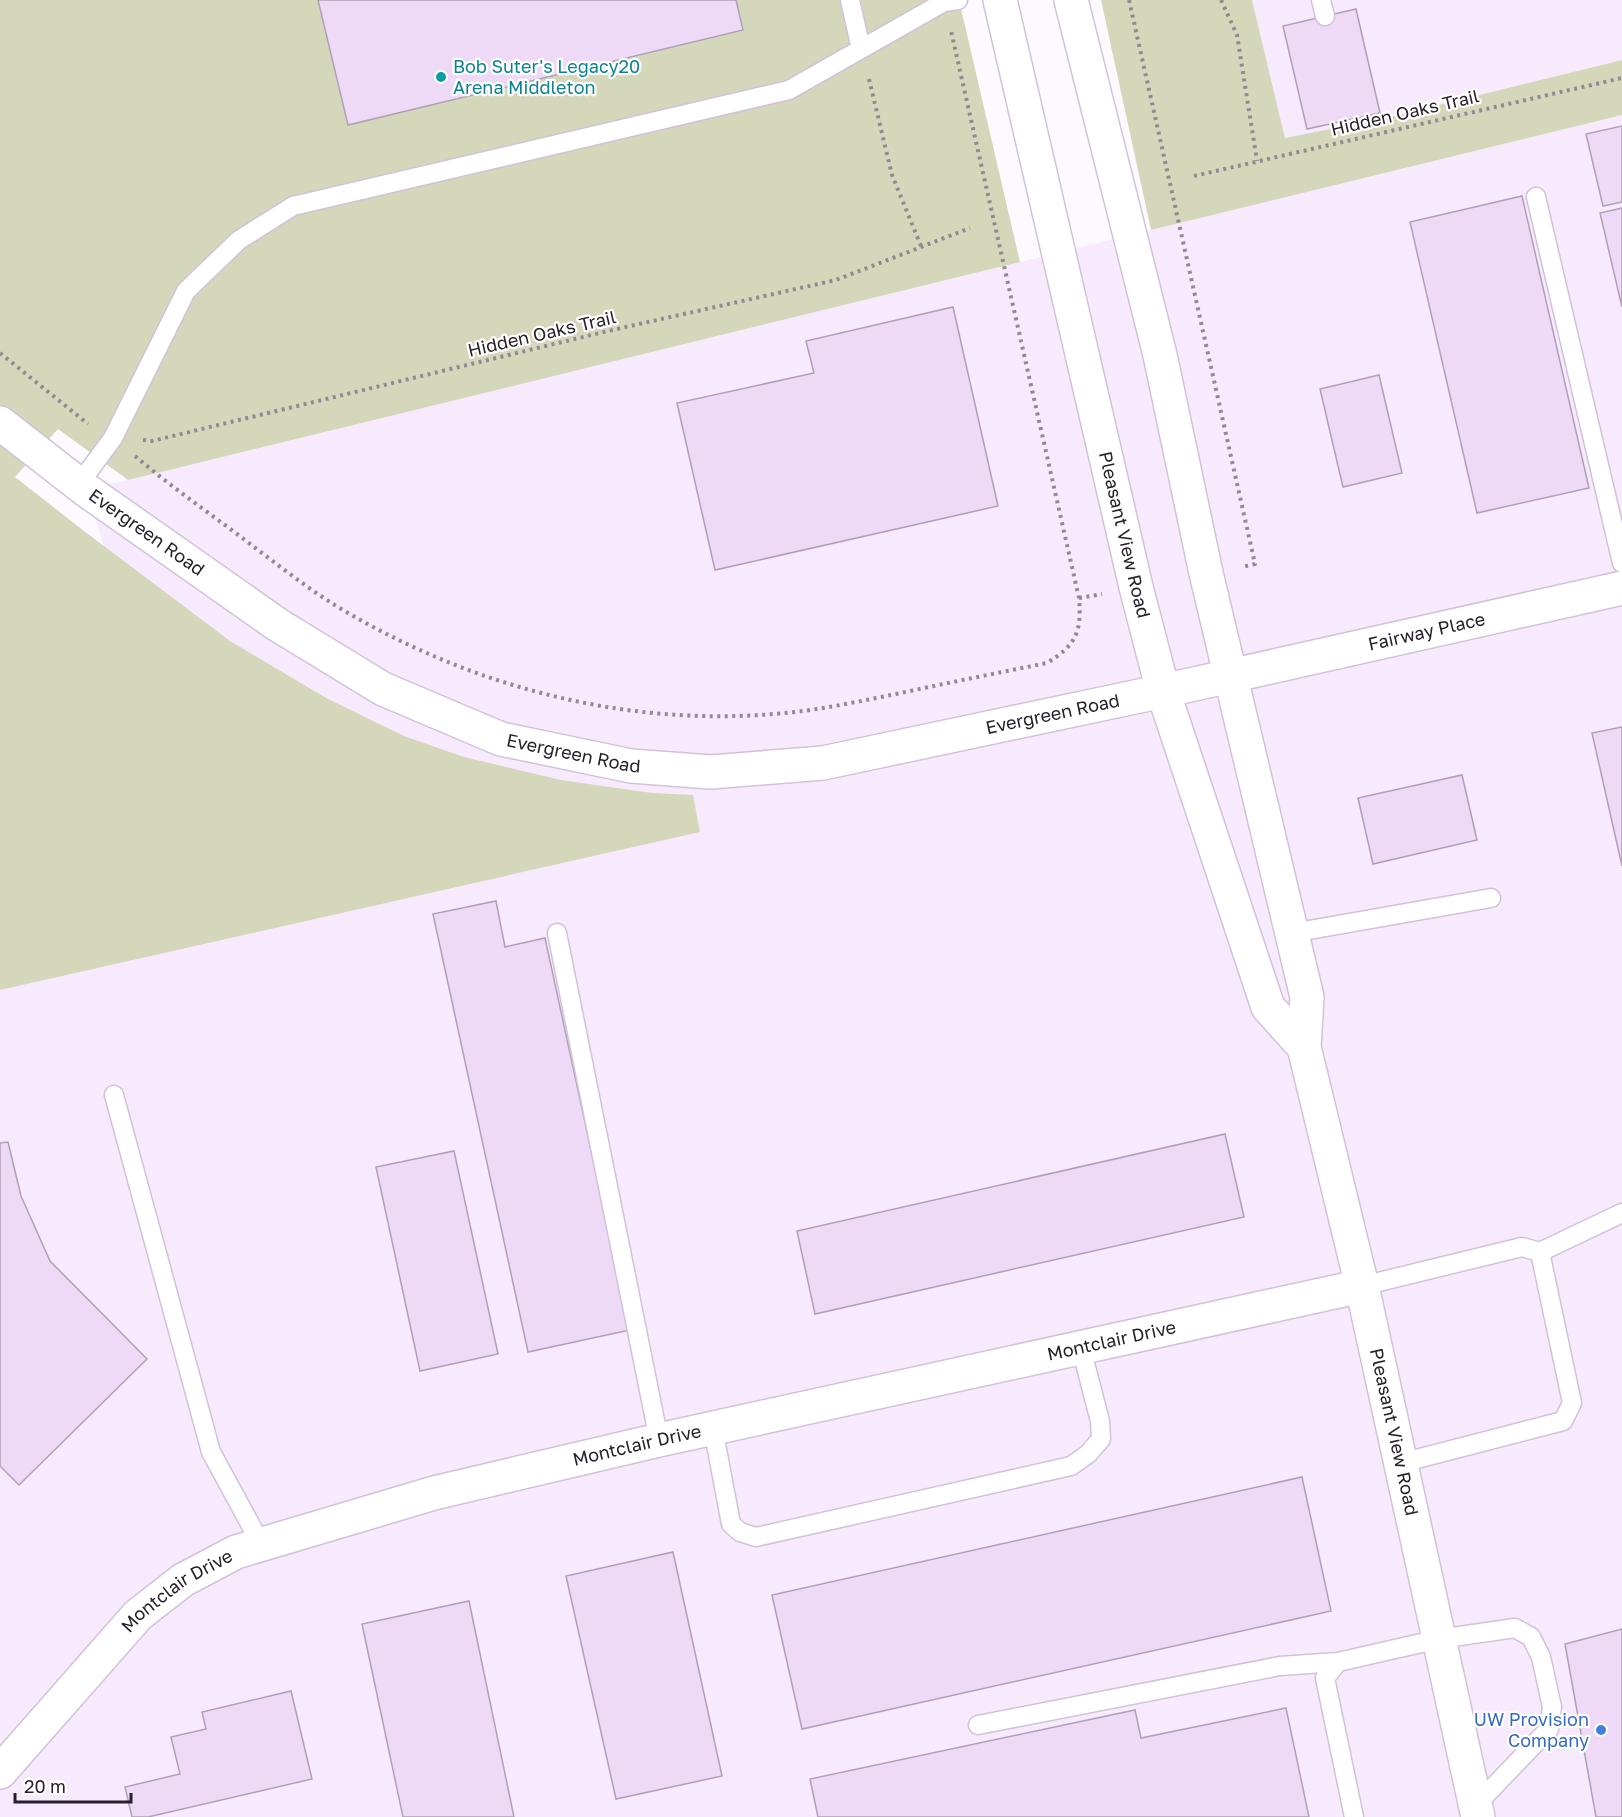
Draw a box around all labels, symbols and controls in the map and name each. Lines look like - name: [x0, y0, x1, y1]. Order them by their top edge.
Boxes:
- place label: Bob Suter's Legacy20 Arena Middleton: [453, 55, 640, 98]
- marker: Bob Suter's Legacy20 Arena Middleton: [434, 70, 448, 84]
- street label: Hidden Oaks Trail: [1328, 84, 1481, 140]
- street label: Hidden Oaks Trail: [465, 305, 618, 361]
- street label: Pleasant View Road: [1095, 449, 1156, 620]
- street label: Evergreen Road: [85, 484, 209, 580]
- street label: Fairway Place: [1366, 607, 1487, 655]
- street label: Evergreen Road: [983, 688, 1121, 738]
- street label: Evergreen Road: [505, 728, 641, 777]
- street label: Montclair Drive: [1045, 1315, 1178, 1365]
- street label: Pleasant View Road: [1366, 1346, 1424, 1517]
- street label: Montclair Drive: [570, 1419, 703, 1470]
- street label: Montclair Drive: [116, 1544, 236, 1636]
- place label: UW Provision Company: [1474, 1708, 1589, 1751]
- marker: UW Provision Company: [1594, 1723, 1608, 1737]
- scale bar: [15, 1766, 130, 1804]
- text: 20 m: [24, 1775, 66, 1797]

